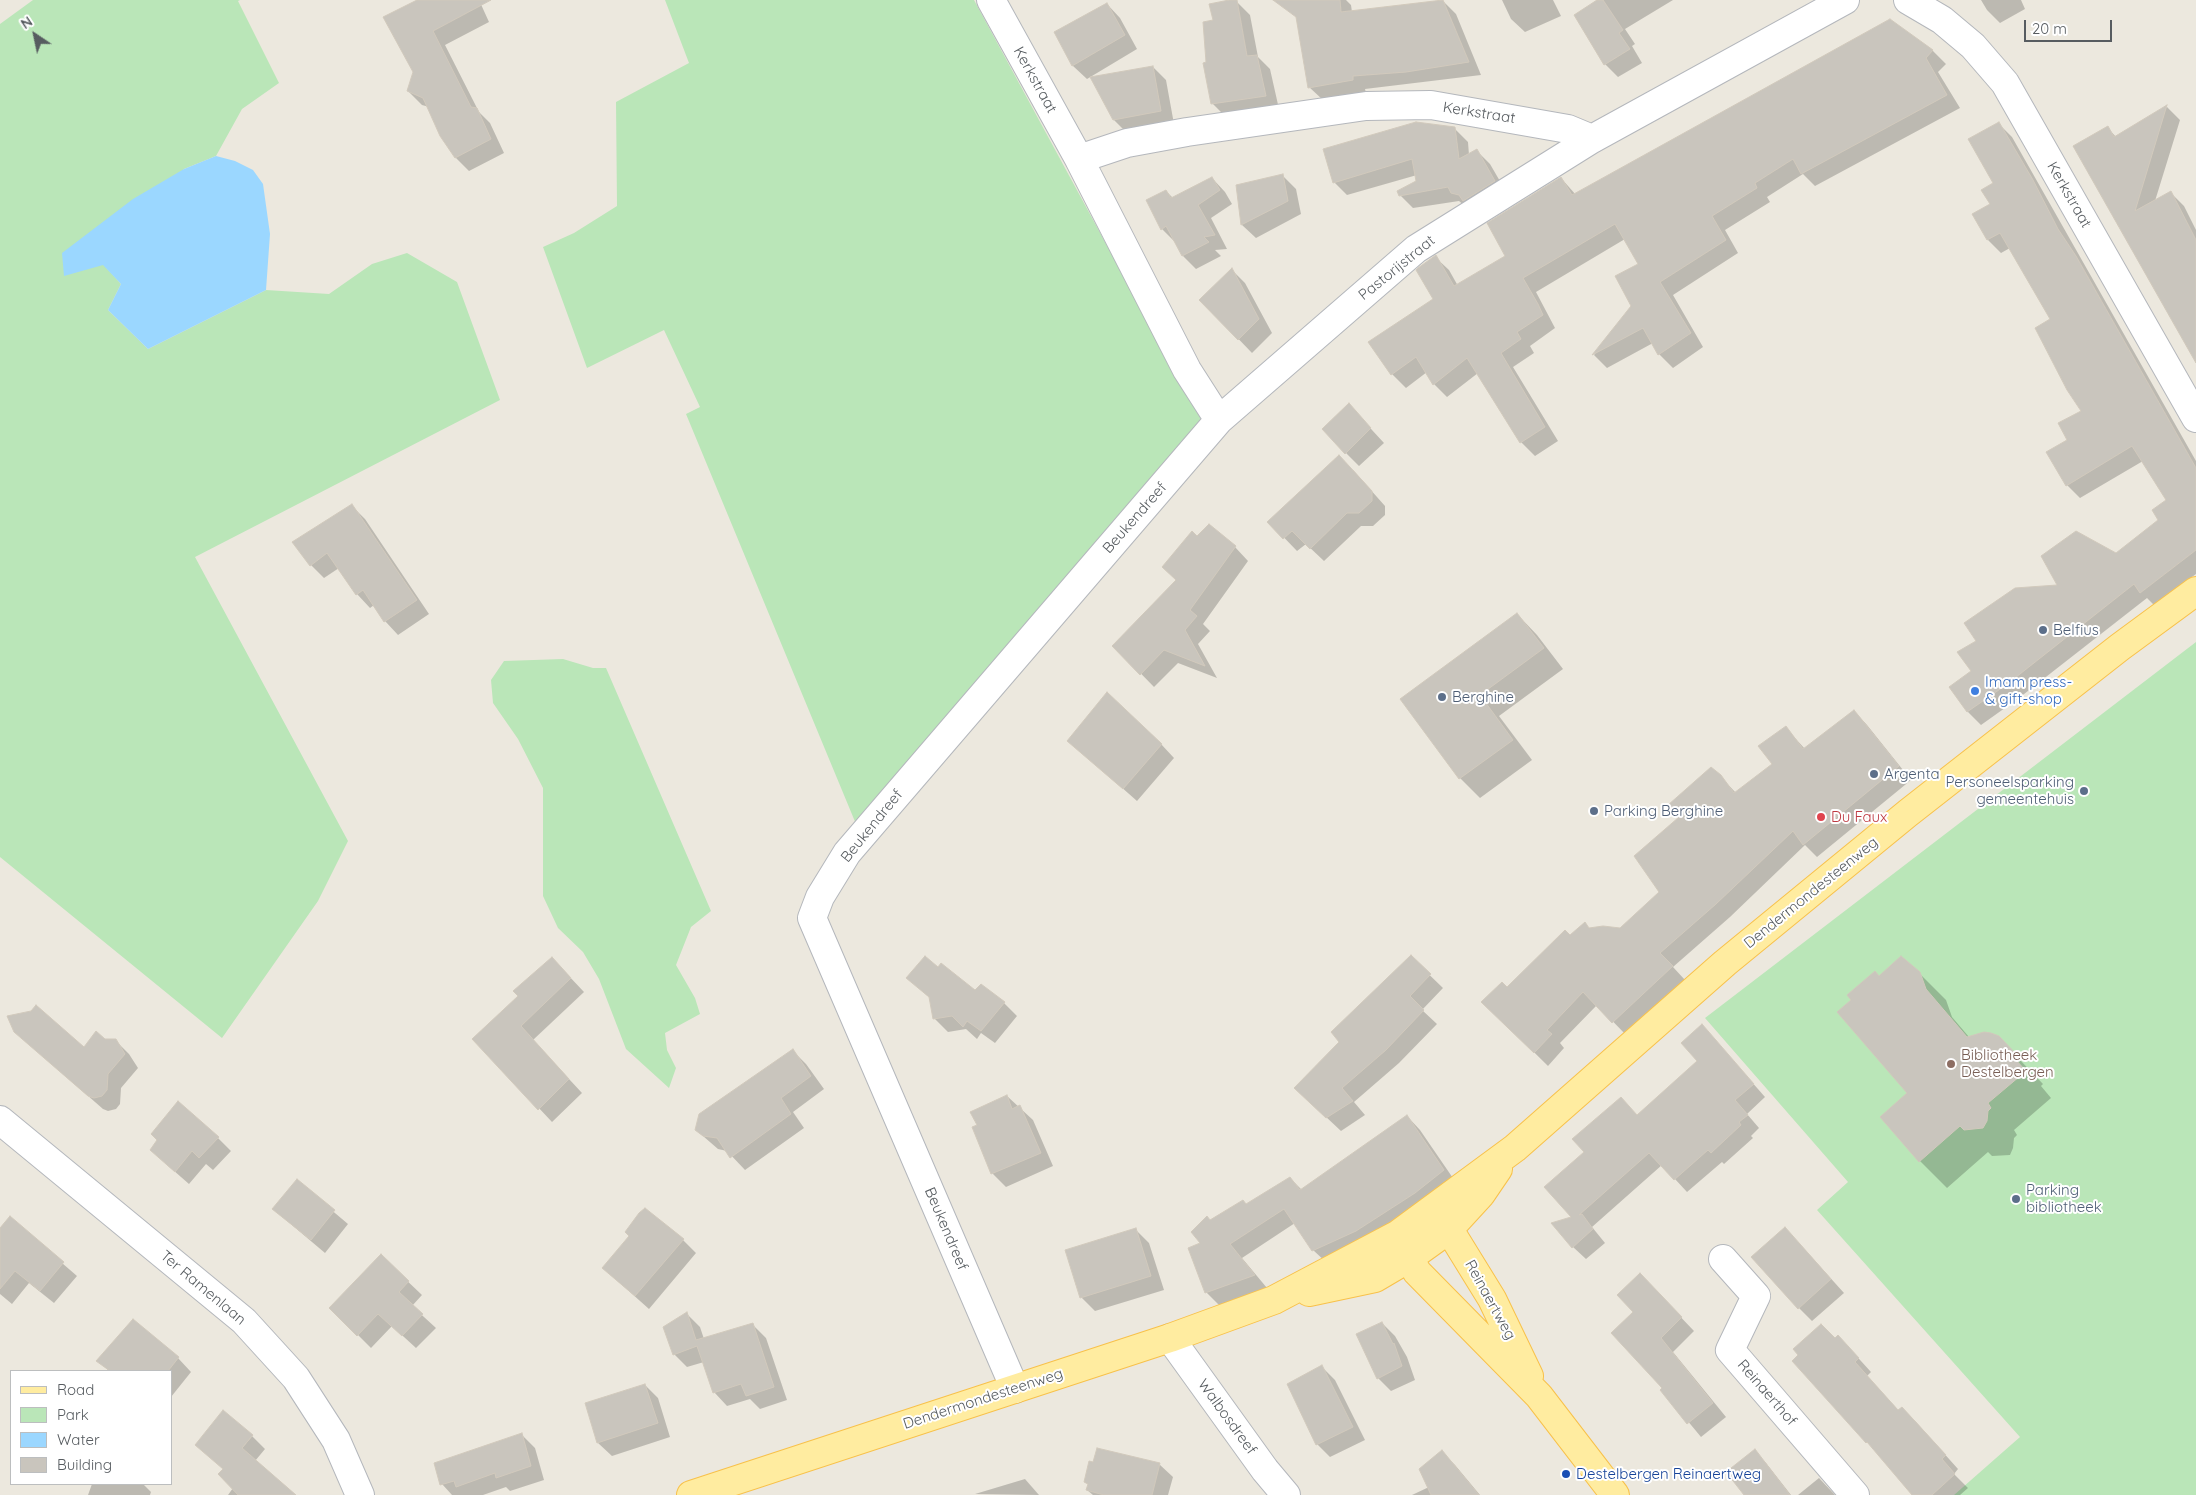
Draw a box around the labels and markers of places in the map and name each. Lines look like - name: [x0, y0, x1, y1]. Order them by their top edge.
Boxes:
- place label: Belfius: [2053, 621, 2099, 639]
- marker: Belfius: [2037, 624, 2049, 636]
- place label: Imam press- & gift-shop: [1985, 673, 2072, 708]
- marker: Imam press- & gift-shop: [1969, 685, 1981, 697]
- place label: Berghine: [1452, 688, 1514, 706]
- marker: Berghine: [1436, 691, 1448, 703]
- place label: Argenta: [1884, 765, 1940, 783]
- marker: Argenta: [1868, 768, 1880, 780]
- place label: Personeelsparking gemeentehuis: [1946, 773, 2074, 808]
- marker: Personeelsparking gemeentehuis: [2078, 785, 2090, 797]
- place label: Parking Berghine: [1604, 802, 1723, 820]
- marker: Parking Berghine: [1588, 805, 1600, 817]
- place label: Du Faux: [1831, 808, 1887, 826]
- marker: Du Faux: [1815, 811, 1827, 823]
- place label: Bibliotheek Destelbergen: [1961, 1046, 2054, 1081]
- marker: Bibliotheek Destelbergen: [1945, 1058, 1957, 1070]
- place label: Parking bibliotheek: [2026, 1181, 2102, 1216]
- marker: Parking bibliotheek: [2010, 1193, 2022, 1205]
- place label: Destelbergen Reinaertweg: [1576, 1465, 1761, 1483]
- marker: Destelbergen Reinaertweg: [1560, 1468, 1572, 1480]

